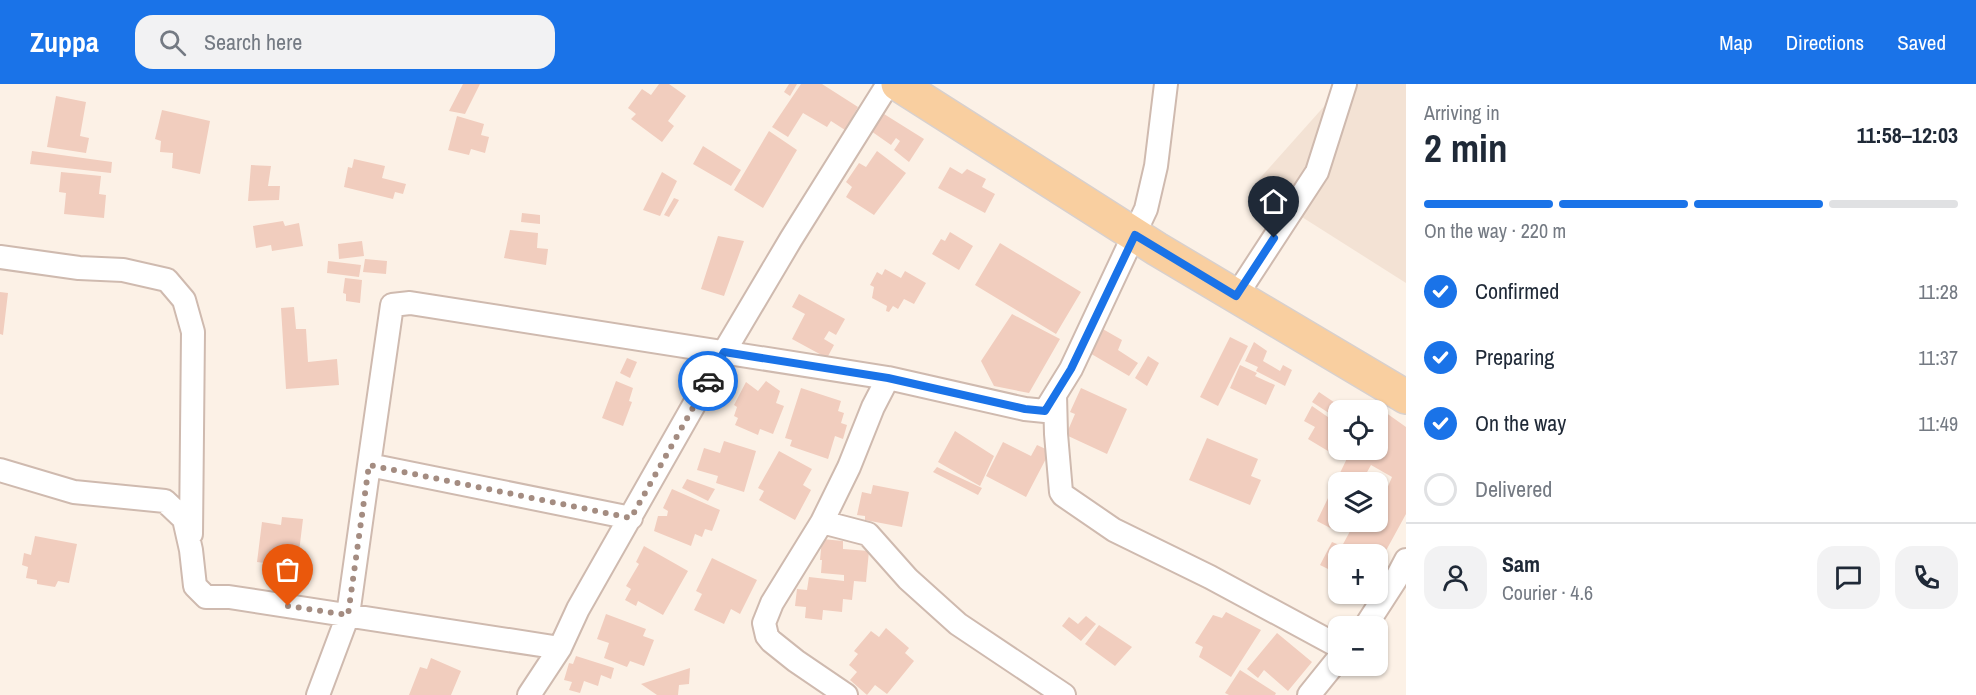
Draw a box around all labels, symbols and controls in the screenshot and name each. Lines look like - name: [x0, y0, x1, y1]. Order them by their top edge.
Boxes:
- search box: [135, 15, 555, 69]
- text: Zuppa: [30, 23, 99, 61]
- icon: search: [156, 26, 189, 59]
- text: Search here: [204, 27, 302, 57]
- text: Map: [1719, 28, 1753, 57]
- text: Directions: [1786, 28, 1864, 57]
- text: Saved: [1897, 28, 1946, 57]
- text: Arriving in: [1424, 99, 1500, 126]
- text: 11:58–12:03: [1857, 120, 1958, 150]
- text: 2 min: [1424, 122, 1508, 174]
- pin: [1248, 176, 1299, 238]
- icon: home: [1257, 185, 1290, 218]
- text: On the way · 220 m: [1424, 217, 1566, 244]
- icon: check: [1424, 275, 1457, 308]
- text: Confirmed: [1475, 276, 1559, 306]
- text: 11:28: [1918, 278, 1958, 305]
- icon: check: [1424, 341, 1457, 374]
- text: Preparing: [1475, 342, 1554, 372]
- text: 11:37: [1918, 344, 1958, 371]
- courier: [678, 351, 738, 411]
- icon: car: [692, 365, 725, 398]
- map controls: [1328, 400, 1388, 676]
- button: locate: [1328, 400, 1388, 460]
- icon: check: [1424, 407, 1457, 440]
- text: On the way: [1475, 408, 1566, 438]
- text: 11:49: [1918, 410, 1958, 437]
- button: layers: [1328, 472, 1388, 532]
- text: Delivered: [1475, 474, 1552, 504]
- pin: [262, 544, 313, 606]
- button: +: [1328, 544, 1388, 604]
- button: person: [1424, 546, 1487, 609]
- button: chat: [1817, 546, 1880, 609]
- button: phone: [1895, 546, 1958, 609]
- text: Sam: [1502, 549, 1540, 579]
- icon: bag: [271, 553, 304, 586]
- text: Courier · 4.6: [1502, 579, 1593, 606]
- button: −: [1328, 616, 1388, 676]

